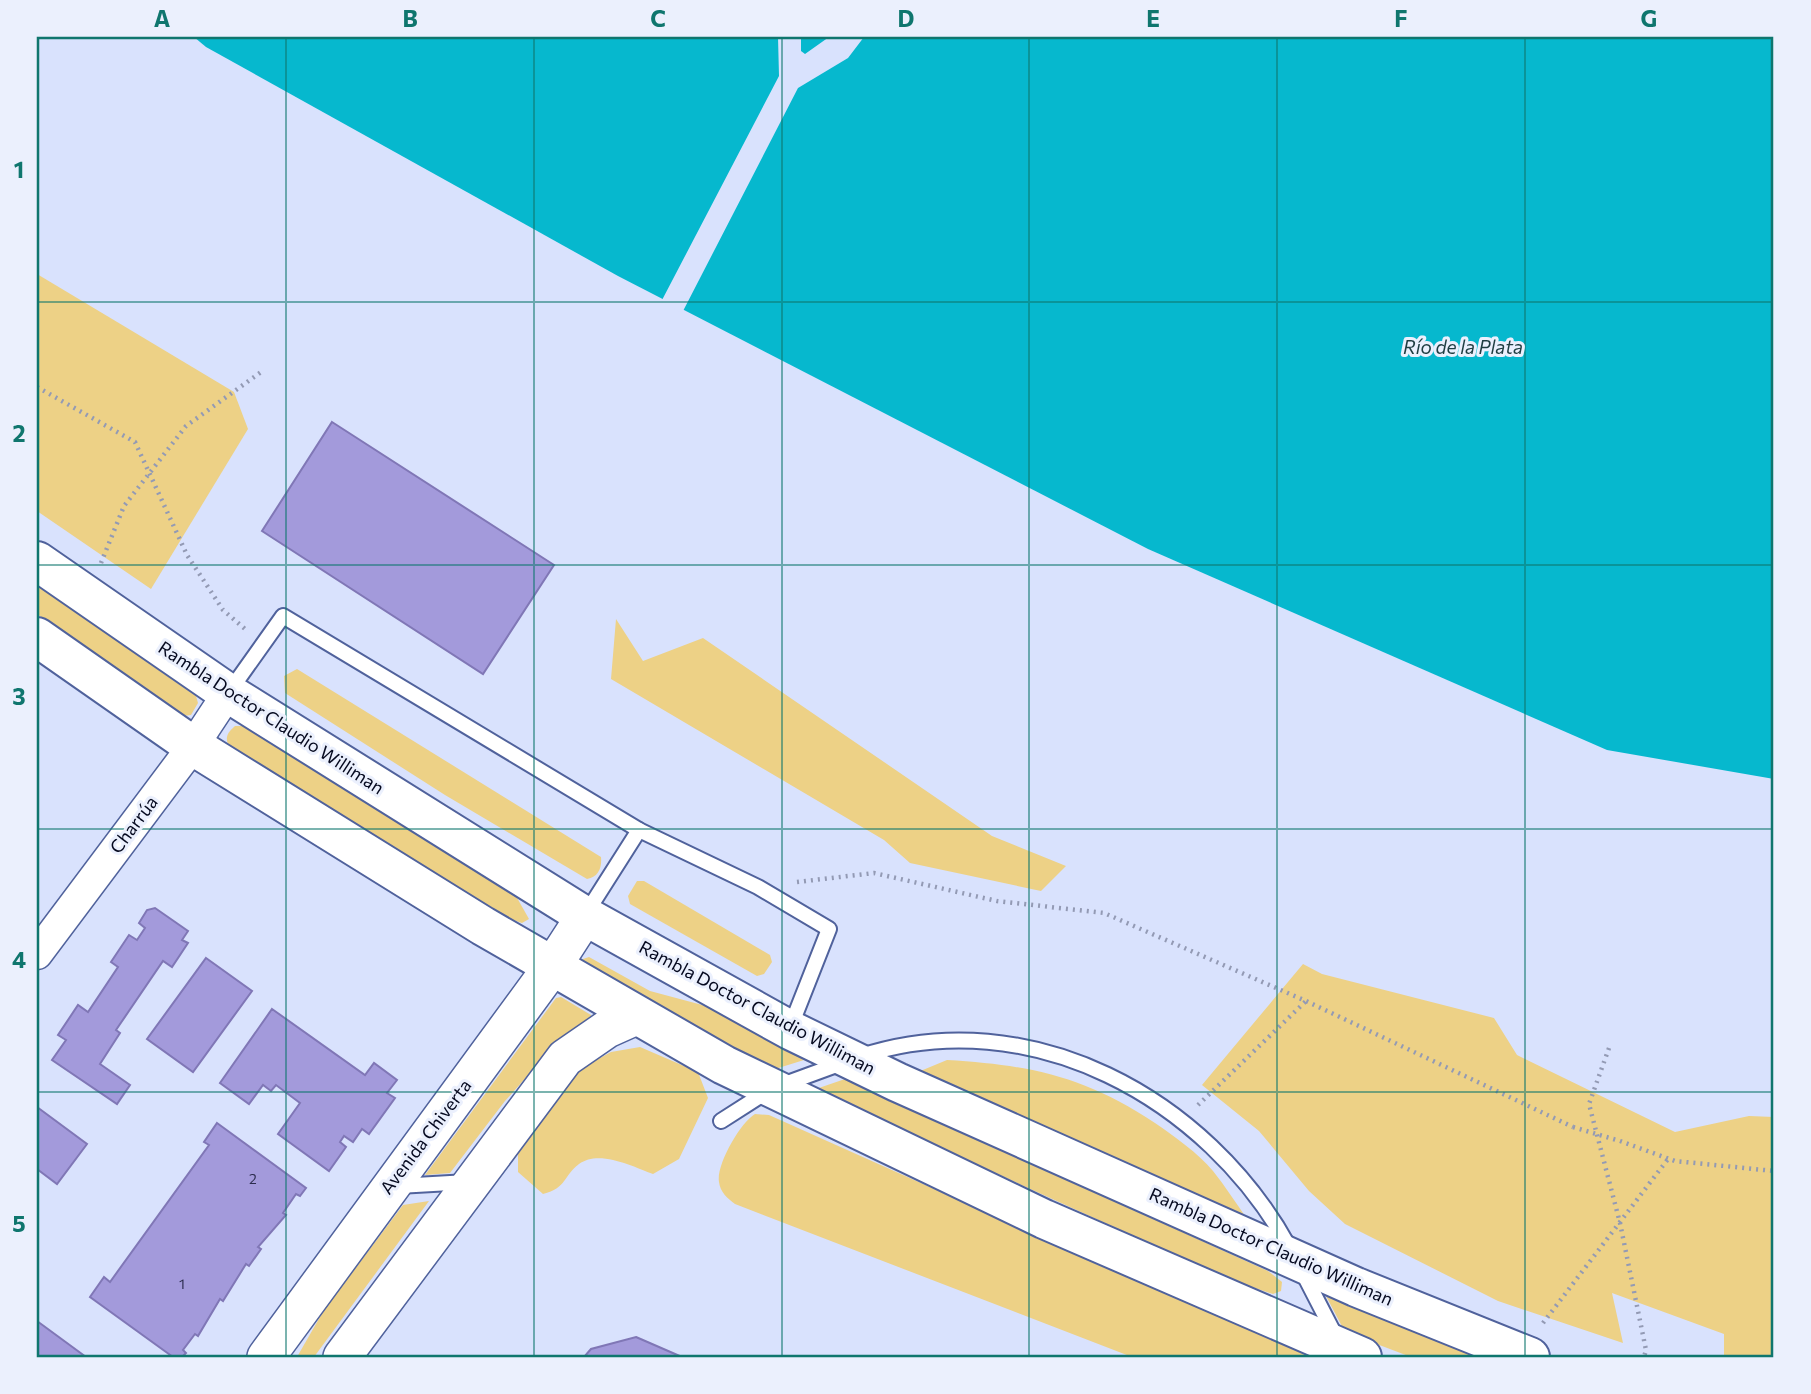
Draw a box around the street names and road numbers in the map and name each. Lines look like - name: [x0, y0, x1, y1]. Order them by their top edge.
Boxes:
- street label: Rambla Doctor Claudio Williman: [155, 636, 388, 798]
- street label: Charrúa: [105, 791, 162, 857]
- street label: Rambla Doctor Claudio Williman: [636, 935, 879, 1079]
- street label: Avenida Chiverta: [375, 1075, 476, 1198]
- street label: Rambla Doctor Claudio Williman: [1146, 1182, 1397, 1310]

